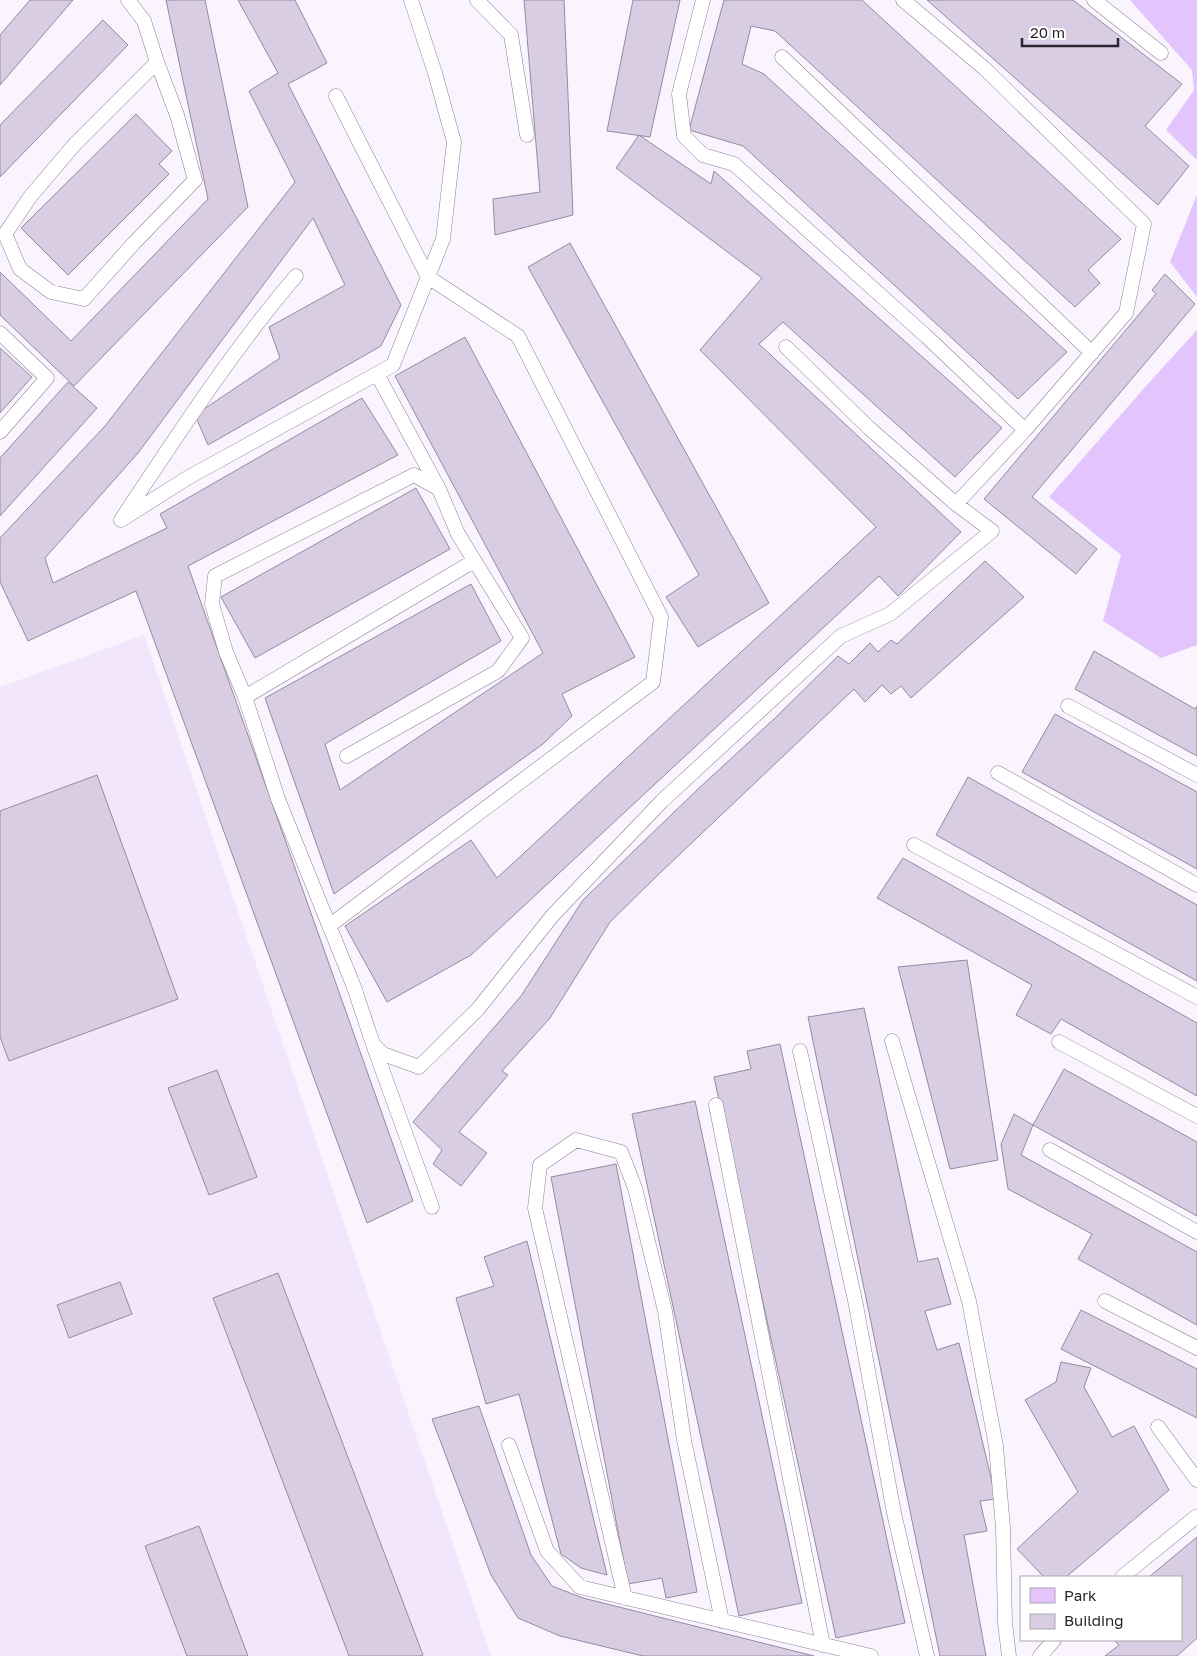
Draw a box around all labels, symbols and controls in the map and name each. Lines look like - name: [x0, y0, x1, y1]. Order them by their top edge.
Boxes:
- scale bar: [1022, 15, 1118, 47]
- text: 20 m: [1030, 23, 1065, 41]
- legend: [1020, 1576, 1182, 1641]
- text: Park: [1064, 1586, 1097, 1604]
- text: Building: [1064, 1611, 1124, 1629]

